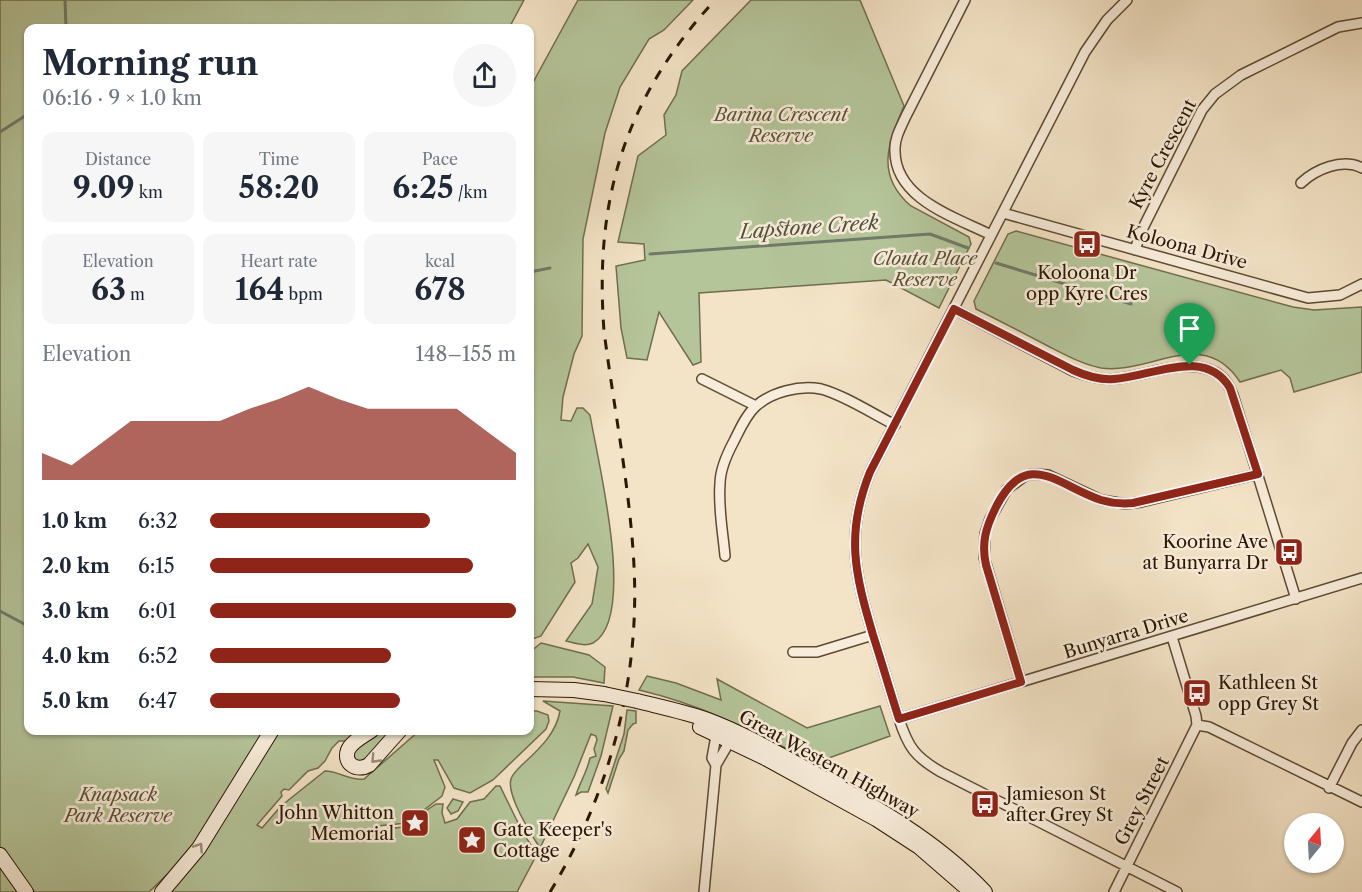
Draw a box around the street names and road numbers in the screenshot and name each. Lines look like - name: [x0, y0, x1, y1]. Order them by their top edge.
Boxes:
- street label: Kyre Crescent: [1125, 95, 1201, 213]
- street label: Koloona Drive: [1124, 220, 1250, 274]
- street label: Bunyarra Drive: [1061, 605, 1191, 663]
- street label: Great Western Highway: [735, 705, 924, 823]
- street label: Grey Street: [1110, 752, 1174, 849]

